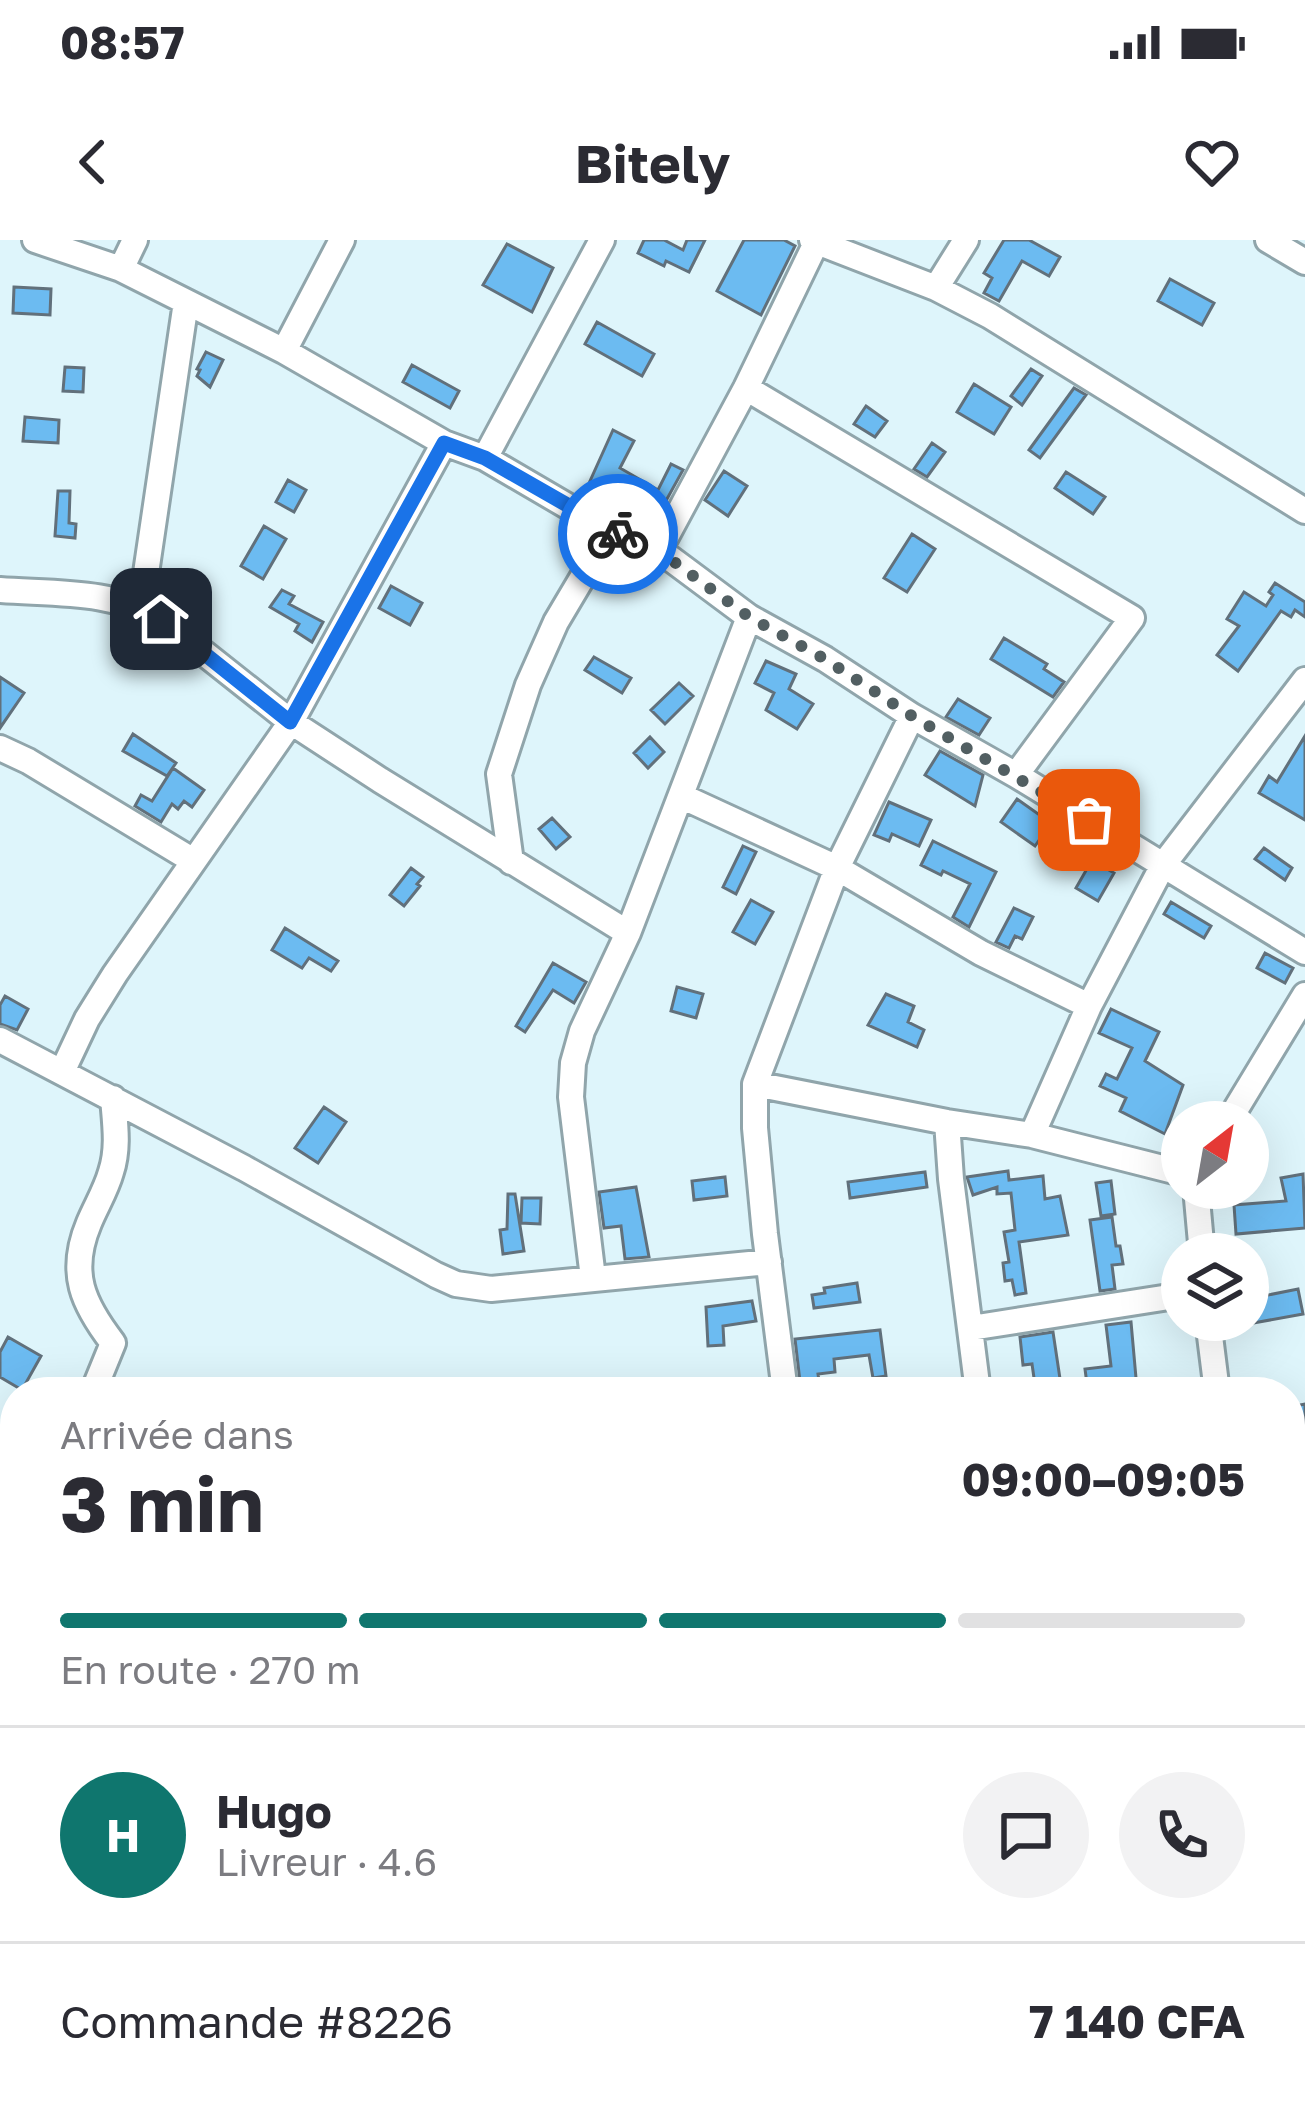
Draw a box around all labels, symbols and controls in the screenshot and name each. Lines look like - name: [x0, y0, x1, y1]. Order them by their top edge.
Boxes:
- text: 08:57: [60, 15, 184, 69]
- icon: back: [60, 129, 126, 195]
- icon: heart: [1179, 129, 1245, 195]
- text: Bitely: [575, 130, 730, 195]
- courier: [558, 474, 678, 594]
- icon: bike: [585, 501, 651, 567]
- pin: [110, 568, 212, 670]
- icon: home: [128, 586, 194, 652]
- pin: [1038, 769, 1140, 871]
- icon: bag: [1056, 787, 1122, 853]
- north arrow: [1161, 1101, 1269, 1209]
- map controls: [1161, 1101, 1269, 1341]
- button: layers: [1161, 1233, 1269, 1341]
- text: Arrivée dans: [60, 1411, 294, 1458]
- text: 09:00–09:05: [961, 1452, 1245, 1506]
- text: 3 min: [60, 1456, 264, 1549]
- text: En route · 270 m: [60, 1646, 361, 1693]
- button: chat: [963, 1772, 1089, 1898]
- button: phone: [1119, 1772, 1245, 1898]
- text: Hugo: [216, 1784, 332, 1838]
- text: H: [106, 1808, 140, 1862]
- text: Livreur · 4.6: [216, 1838, 437, 1885]
- text: Commande #8226: [60, 1994, 453, 2048]
- text: 7 140 CFA: [1029, 1994, 1245, 2048]

